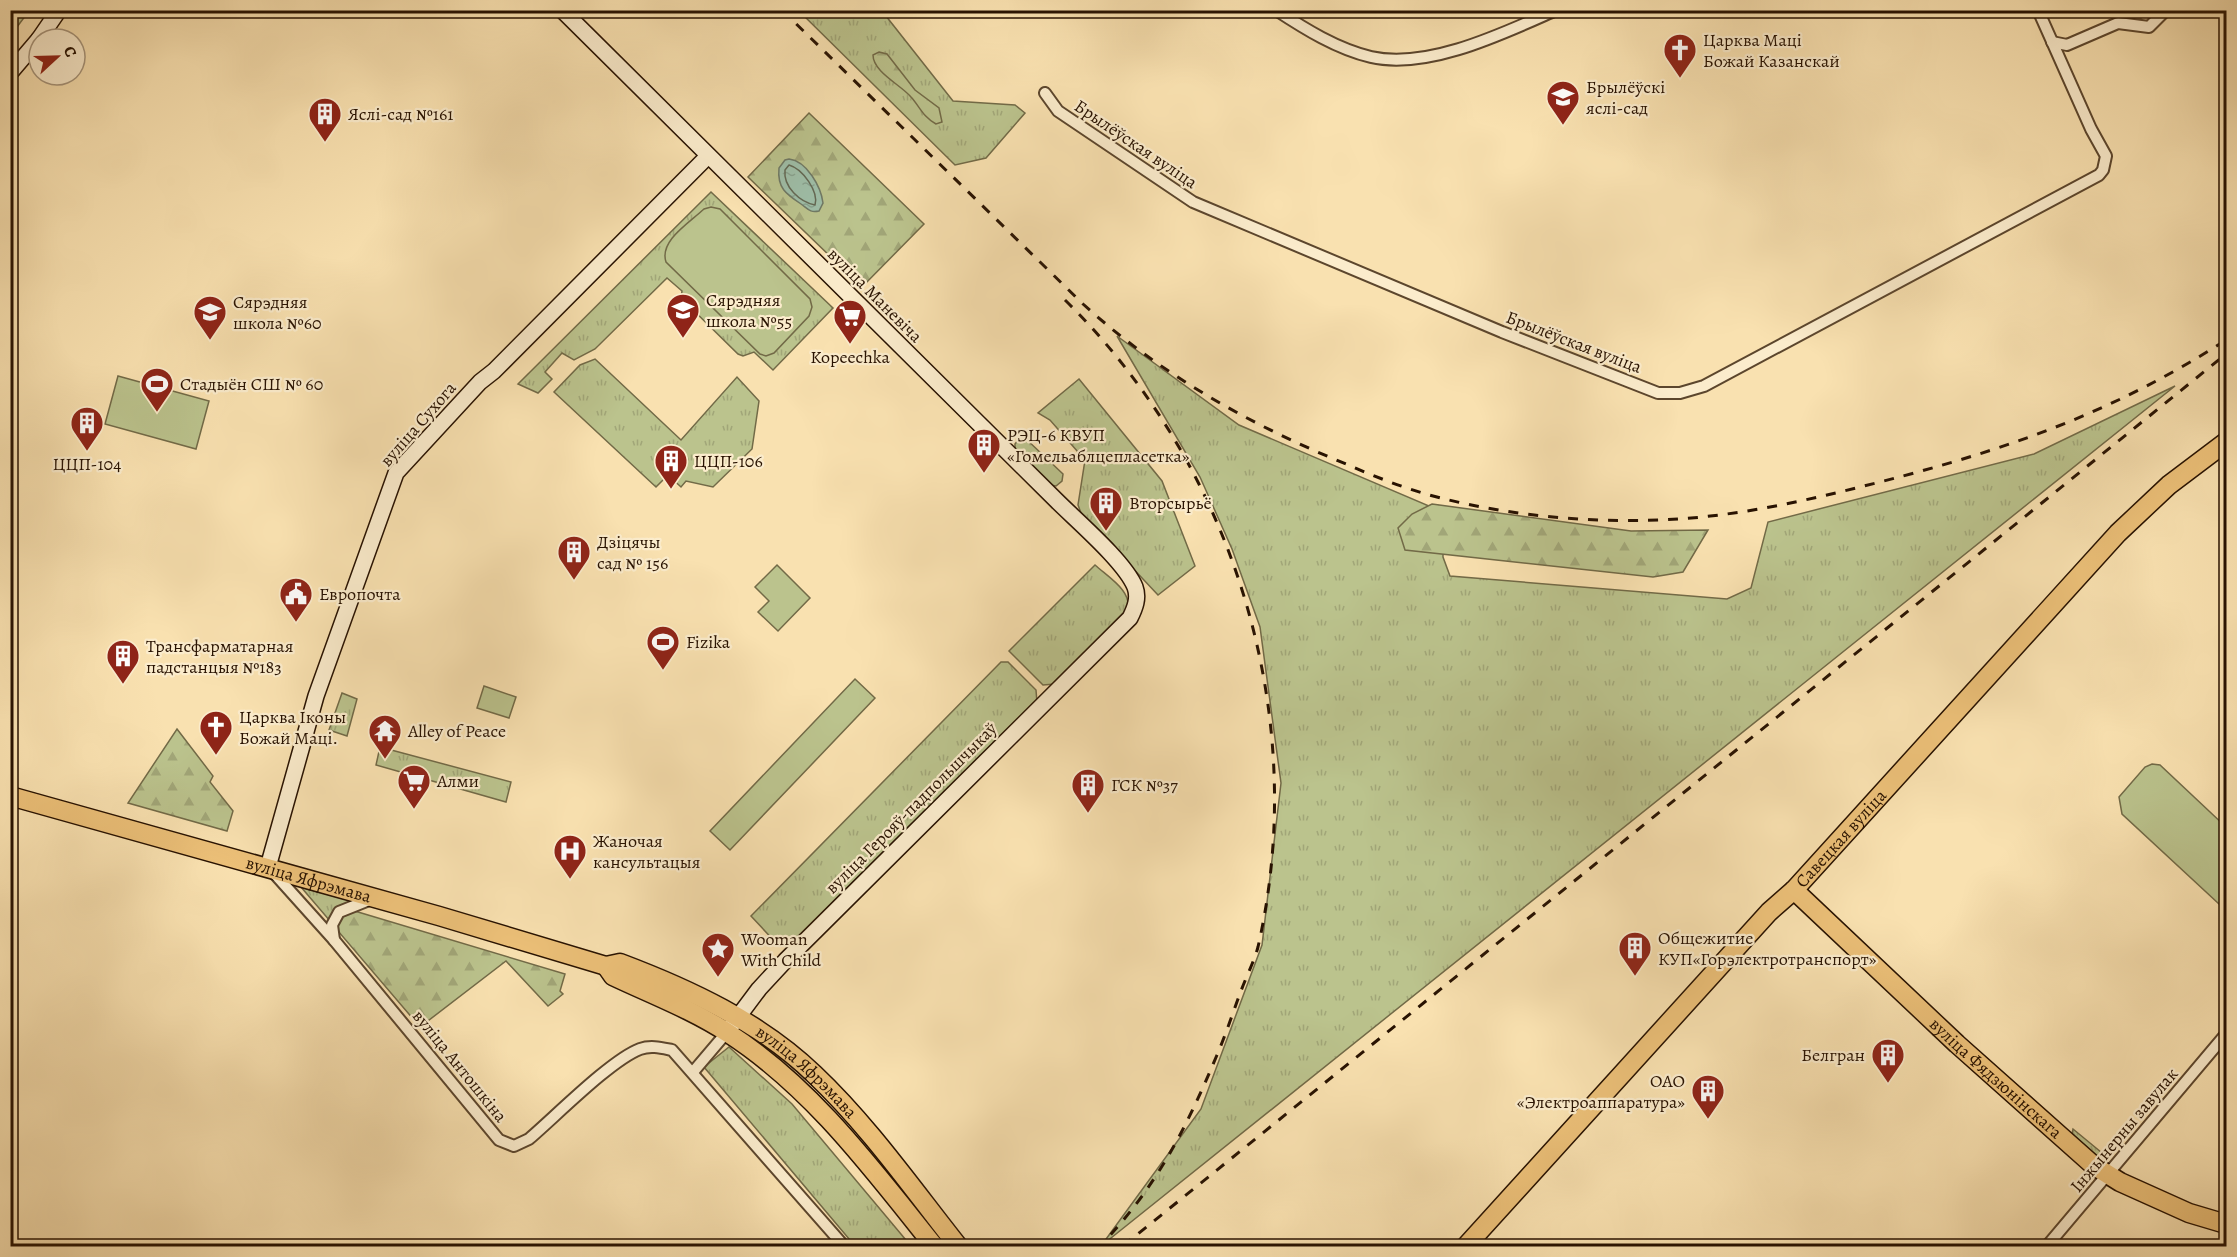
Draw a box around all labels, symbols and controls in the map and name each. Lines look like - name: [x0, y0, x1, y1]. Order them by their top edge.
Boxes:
- north arrow: [27, 27, 87, 87]
- place label: Царква Маці Божай Казанскай: [1703, 28, 1840, 73]
- church icon: Царква Маці Божай Казанскай: [1662, 32, 1698, 79]
- text: С: [58, 43, 82, 61]
- place label: Брылёўскі яслі-сад: [1586, 75, 1665, 120]
- school or university icon: Брылёўскі яслі-сад: [1545, 79, 1581, 126]
- street label: Брылёўская вуліца: [1070, 94, 1203, 194]
- building icon: Яслі-сад №161: [307, 96, 343, 143]
- place label: Яслі-сад №161: [348, 102, 453, 126]
- street label: вуліца Маневіча: [822, 242, 928, 348]
- place label: Сярэдняя школа №55: [706, 288, 792, 333]
- place label: Сярэдняя школа №60: [233, 290, 322, 335]
- school or university icon: Сярэдняя школа №55: [665, 292, 701, 339]
- school or university icon: Сярэдняя школа №60: [192, 294, 228, 341]
- supermarket icon: Kopeechka: [832, 298, 868, 345]
- street label: Брылёўская вуліца: [1503, 305, 1646, 379]
- place label: Kopeechka: [810, 345, 890, 369]
- sports icon: Стадыён СШ № 60: [139, 366, 175, 413]
- place label: Стадыён СШ № 60: [180, 372, 323, 396]
- street label: вуліца Сухога: [374, 376, 462, 472]
- building icon: ЦЦП-104: [69, 405, 105, 452]
- place label: РЭЦ-6 КВУП «Гомельаблцепласетка»: [1007, 423, 1190, 468]
- building icon: РЭЦ-6 КВУП «Гомельаблцепласетка»: [966, 427, 1002, 474]
- building icon: ЦЦП-106: [653, 443, 689, 490]
- place label: ЦЦП-106: [694, 449, 763, 473]
- place label: ЦЦП-104: [53, 452, 121, 476]
- building icon: Вторсырьё: [1088, 485, 1124, 532]
- place label: Вторсырьё: [1129, 491, 1212, 515]
- place label: Дзіцячы сад № 156: [597, 530, 668, 575]
- building icon: Дзіцячы сад № 156: [556, 534, 592, 581]
- public building icon: Европочта: [278, 576, 314, 623]
- place label: Европочта: [319, 582, 401, 606]
- sports icon: Fizika: [645, 624, 681, 671]
- place label: Fizika: [686, 630, 731, 654]
- place label: Трансфарматарная падстанцыя №183: [146, 634, 293, 679]
- building icon: Трансфарматарная падстанцыя №183: [105, 638, 141, 685]
- place label: Царква Іконы Божай Маці.: [239, 705, 346, 750]
- church icon: Царква Іконы Божай Маці.: [198, 709, 234, 756]
- temple icon: Alley of Peace: [367, 713, 403, 760]
- street label: вуліца Герояў-падпольшчыкаў: [820, 716, 1003, 899]
- place label: Alley of Peace: [407, 719, 506, 743]
- supermarket icon: Алми: [396, 763, 432, 810]
- building icon: ГСК №37: [1070, 767, 1106, 814]
- place label: Алми: [436, 769, 479, 793]
- place label: ГСК №37: [1111, 773, 1178, 797]
- street label: Савецкая вуліца: [1790, 783, 1892, 893]
- place label: Жаночая кансультацыя: [593, 829, 701, 874]
- hospital icon: Жаночая кансультацыя: [552, 833, 588, 880]
- street label: вуліца Яфрэмава: [243, 851, 375, 909]
- place label: Общежитие КУП«Горэлектротранспорт»: [1658, 926, 1877, 971]
- place label: Wooman With Child: [740, 927, 822, 972]
- building icon: Общежитие КУП«Горэлектротранспорт»: [1617, 930, 1653, 977]
- place icon: Wooman With Child: [700, 931, 736, 978]
- street label: вуліца Антошкіна: [407, 1005, 513, 1128]
- street label: вуліца Фядзюнінскага: [1924, 1012, 2068, 1145]
- street label: вуліца Яфрэмава: [751, 1020, 863, 1124]
- building icon: Белгран: [1870, 1037, 1906, 1084]
- place label: Белгран: [1801, 1043, 1865, 1067]
- street label: Інжынерны завулак: [2065, 1063, 2183, 1197]
- place label: ОАО «Электроаппаратура»: [1517, 1069, 1685, 1114]
- building icon: ОАО «Электроаппаратура»: [1690, 1073, 1726, 1120]

